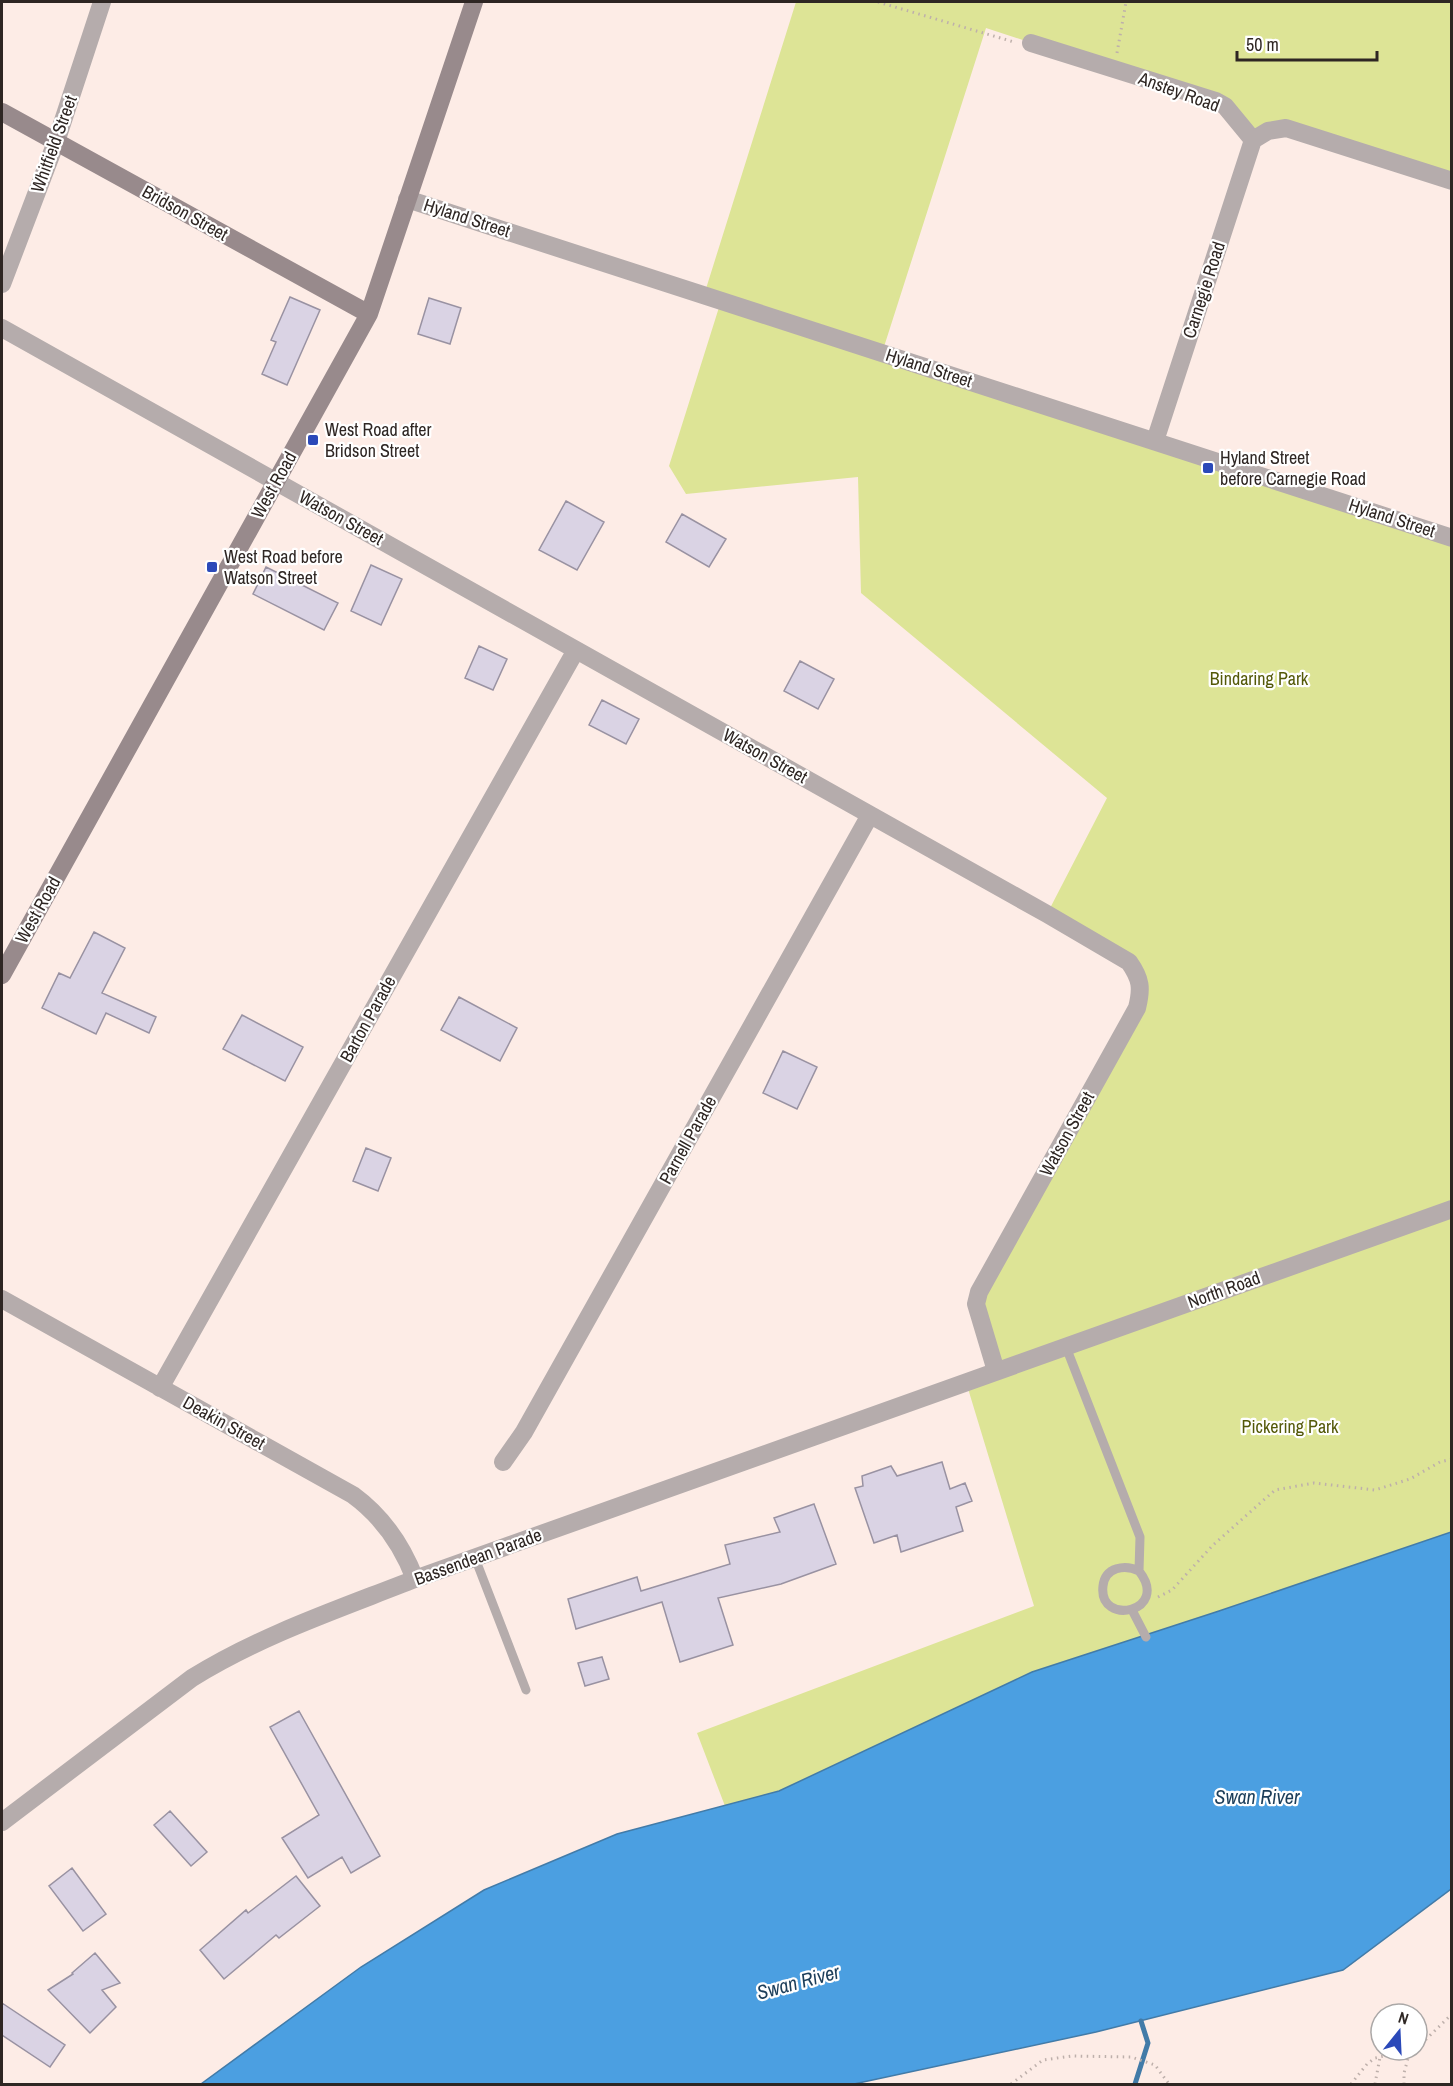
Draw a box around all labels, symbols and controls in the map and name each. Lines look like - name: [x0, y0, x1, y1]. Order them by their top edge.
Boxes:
- scale bar: [1237, 24, 1376, 62]
- text: 50 m: [1246, 32, 1279, 57]
- street label: Anstey Road: [1134, 65, 1223, 118]
- street label: Whitfield Street: [24, 92, 83, 196]
- street label: Bridson Street: [138, 179, 233, 246]
- street label: Hyland Street: [421, 192, 514, 243]
- street label: Carnegie Road: [1176, 238, 1231, 341]
- street label: Hyland Street: [883, 342, 976, 393]
- place label: West Road after Bridson Street: [325, 417, 431, 463]
- marker: West Road after Bridson Street: [306, 433, 320, 447]
- place label: Hyland Street before Carnegie Road: [1220, 445, 1366, 491]
- street label: West Road: [245, 447, 302, 523]
- marker: Hyland Street before Carnegie Road: [1201, 461, 1215, 475]
- street label: Watson Street: [295, 484, 388, 551]
- street label: Hyland Street: [1346, 492, 1439, 543]
- place label: West Road before Watson Street: [224, 544, 343, 590]
- marker: West Road before Watson Street: [205, 560, 219, 574]
- park label: Bindaring Park: [1210, 666, 1309, 691]
- street label: Watson Street: [719, 722, 812, 789]
- street label: West Road: [9, 872, 66, 948]
- street label: Barton Parade: [334, 971, 402, 1066]
- street label: Watson Street: [1033, 1087, 1100, 1180]
- street label: Parnell Parade: [653, 1091, 722, 1189]
- street label: North Road: [1184, 1265, 1264, 1314]
- street label: Deakin Street: [179, 1390, 270, 1455]
- park label: Pickering Park: [1242, 1414, 1339, 1439]
- street label: Bassendean Parade: [411, 1522, 545, 1591]
- water label: Swan River: [1215, 1783, 1300, 1810]
- water label: Swan River: [753, 1957, 843, 2006]
- north arrow: [1369, 2002, 1429, 2062]
- text: N: [1396, 2006, 1412, 2030]

